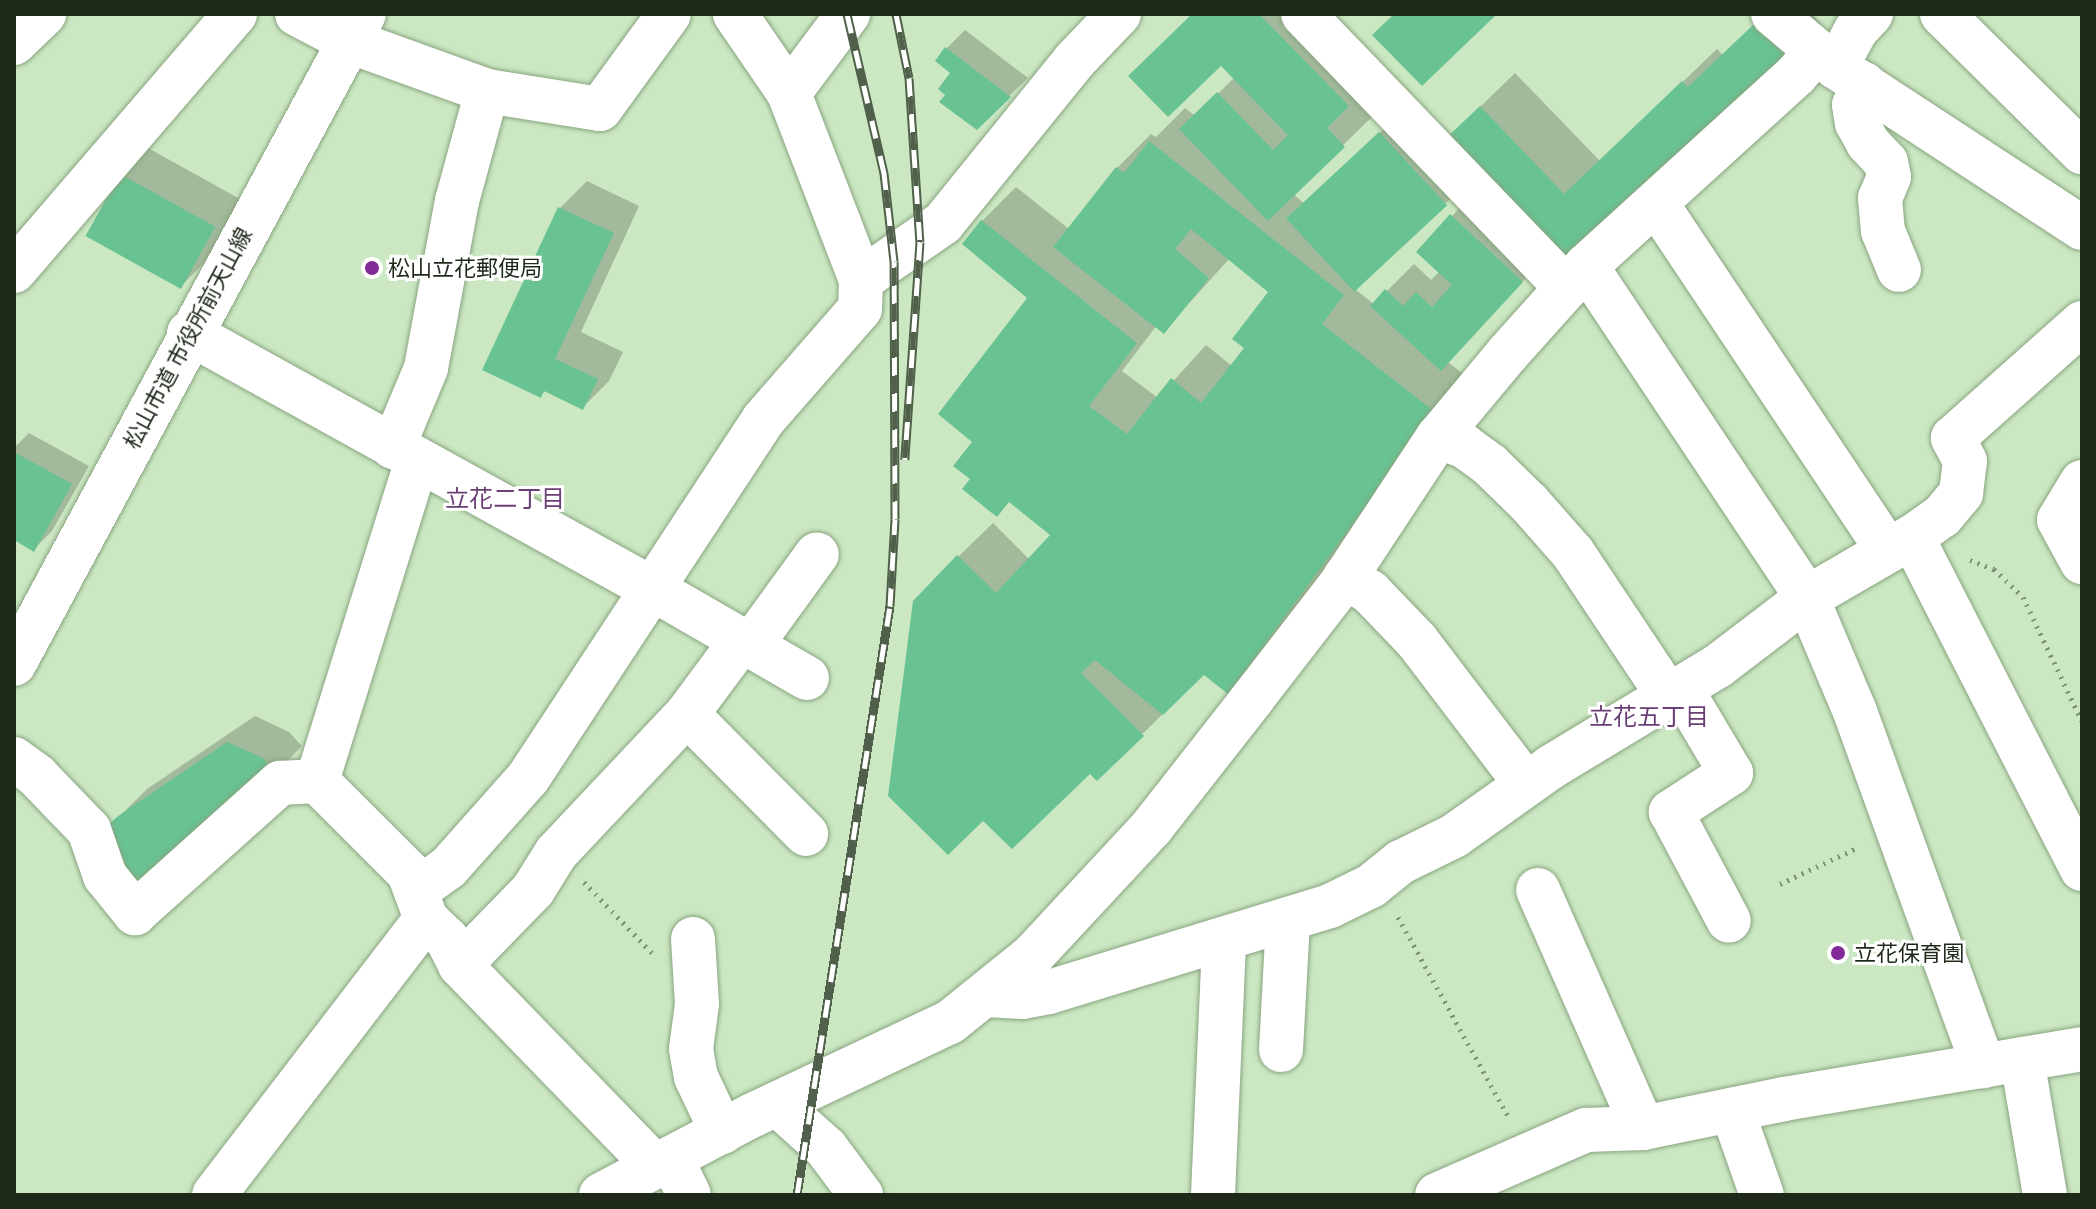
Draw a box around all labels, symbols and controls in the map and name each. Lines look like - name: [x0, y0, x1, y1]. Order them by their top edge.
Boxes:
- street label: 松山市道 市役所前天山線: [118, 223, 256, 453]
- place label: 松山立花郵便局: [388, 255, 542, 281]
- marker: 松山立花郵便局: [363, 259, 381, 277]
- district label: 立花二丁目: [445, 484, 565, 512]
- district label: 立花五丁目: [1589, 702, 1709, 730]
- place label: 立花保育園: [1854, 940, 1964, 966]
- marker: 立花保育園: [1829, 944, 1847, 962]

